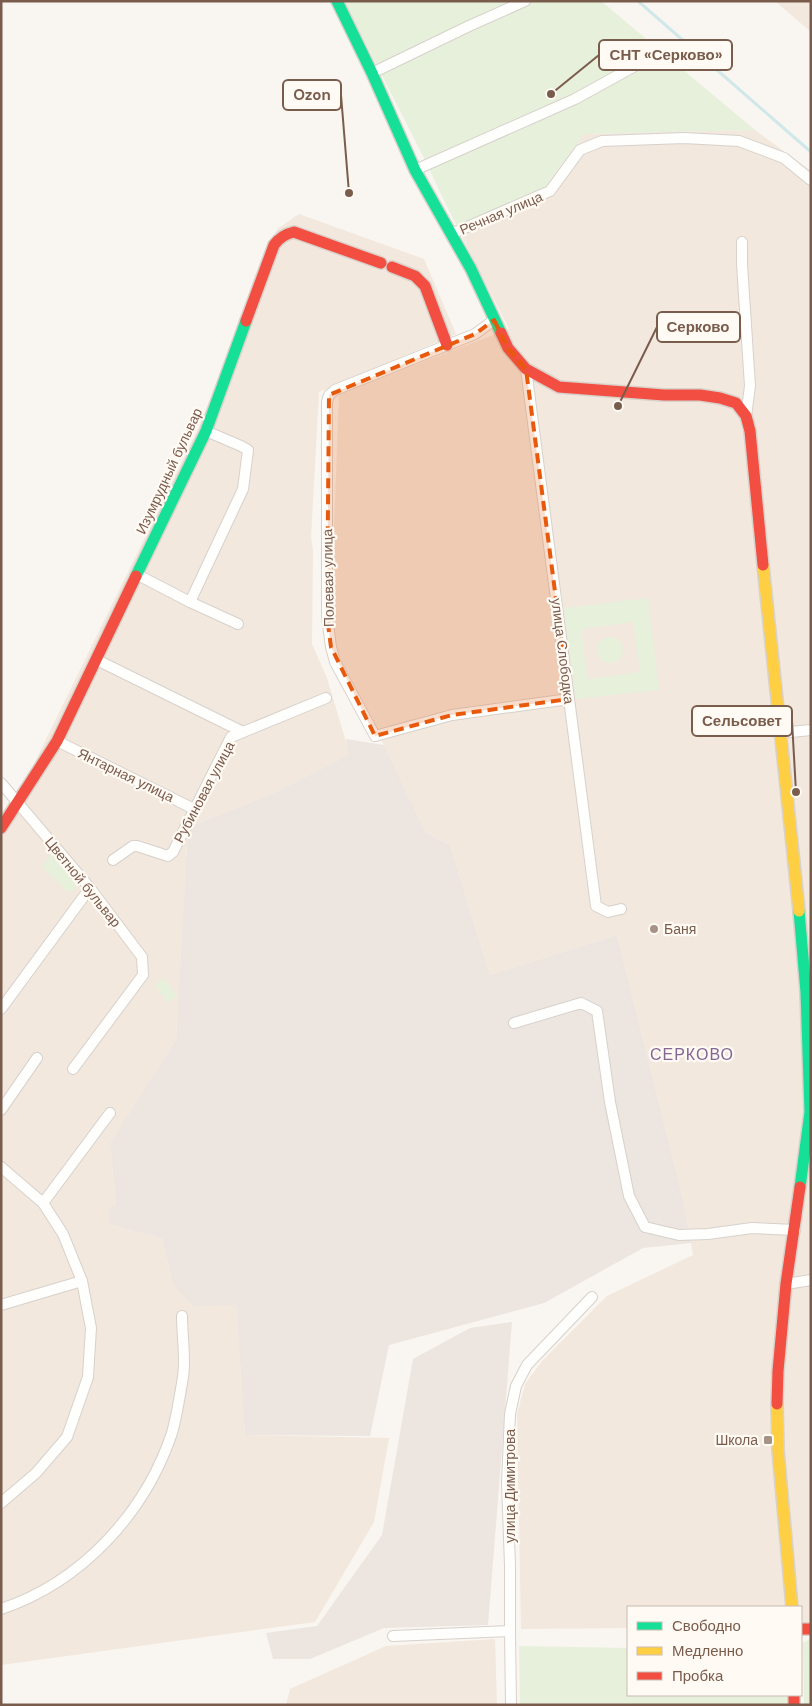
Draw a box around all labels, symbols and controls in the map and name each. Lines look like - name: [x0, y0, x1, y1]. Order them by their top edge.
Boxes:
- callout: СНТ «Серково»: [599, 40, 732, 70]
- text: СНТ «Серково»: [610, 45, 723, 65]
- callout: Ozon: [283, 80, 341, 110]
- text: Ozon: [293, 85, 331, 105]
- street label: Речная улица: [457, 187, 546, 239]
- callout: Серково: [657, 312, 740, 342]
- text: Серково: [667, 317, 730, 337]
- street label: Изумрудный бульвар: [132, 405, 206, 537]
- street label: Полевая улица: [318, 528, 338, 627]
- street label: улица Слободка: [548, 597, 578, 705]
- callout: Сельсовет: [692, 706, 792, 736]
- text: Сельсовет: [702, 711, 782, 731]
- street label: Рубиновая улица: [170, 738, 239, 846]
- street label: Янтарная улица: [75, 744, 177, 806]
- street label: Цветной бульвар: [41, 833, 125, 931]
- place label: Баня: [664, 920, 696, 938]
- marker: Баня: [648, 923, 660, 935]
- district label: СЕРКОВО: [650, 1044, 734, 1065]
- street label: улица Димитрова: [501, 1429, 519, 1543]
- place label: Школа: [715, 1431, 758, 1449]
- marker: Школа: [762, 1434, 774, 1446]
- legend: [627, 1606, 802, 1696]
- text: Свободно: [672, 1616, 741, 1636]
- text: Медленно: [672, 1641, 743, 1661]
- text: Пробка: [672, 1666, 724, 1686]

